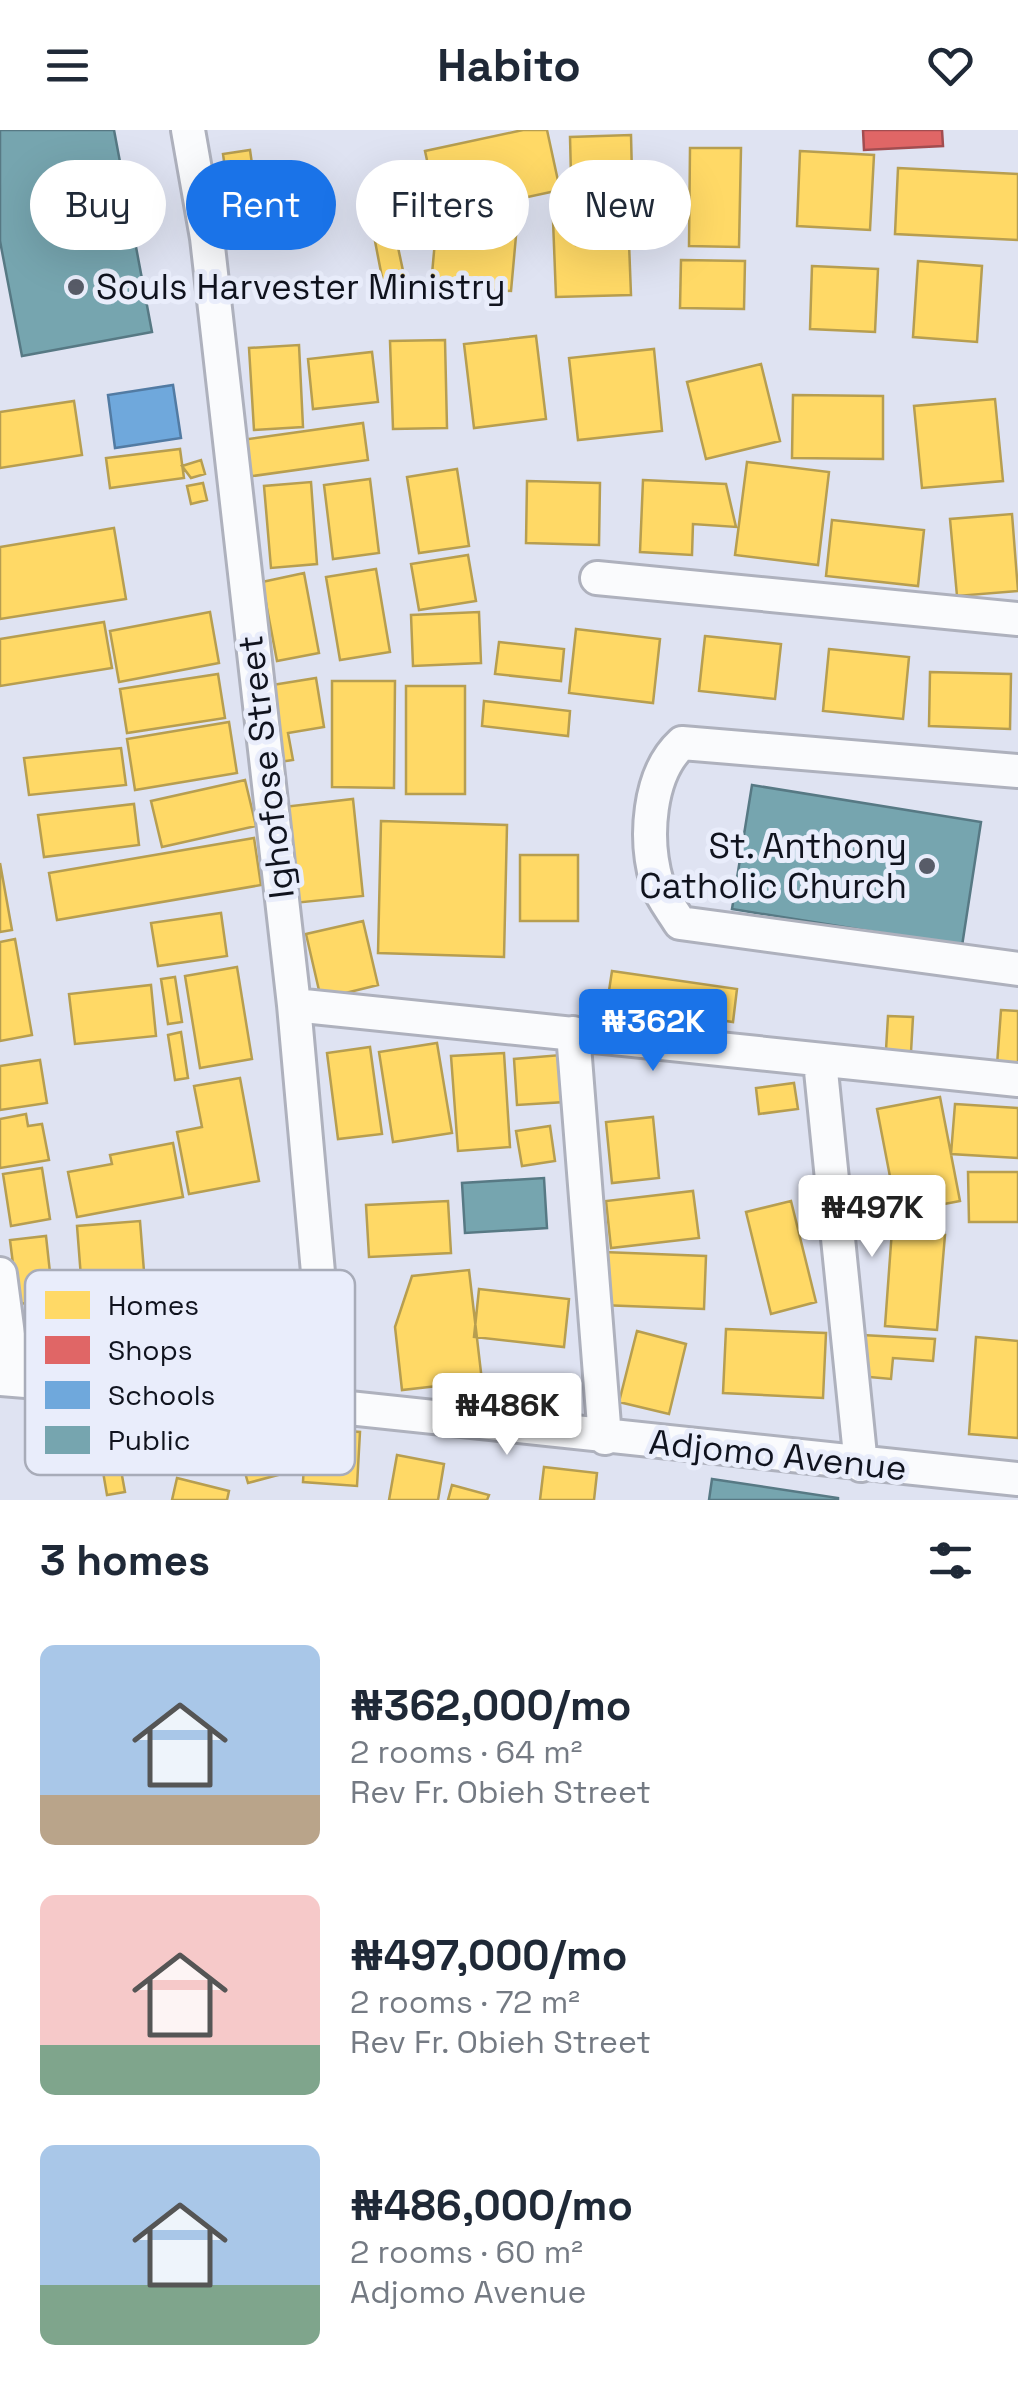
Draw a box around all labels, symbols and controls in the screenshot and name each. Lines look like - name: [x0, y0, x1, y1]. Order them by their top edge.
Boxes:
- text: Habito: [437, 37, 581, 94]
- icon: menu: [40, 38, 95, 93]
- icon: heart: [923, 38, 978, 93]
- chip: Buy: [30, 160, 166, 250]
- chip: Rent: [186, 160, 336, 250]
- chip: Filters: [356, 160, 529, 250]
- chip: New: [549, 160, 691, 250]
- place label: Souls Harvester Ministry: [96, 265, 506, 309]
- marker: Souls Harvester Ministry: [65, 276, 87, 298]
- street label: Ighofose Street: [228, 633, 304, 901]
- place label: St. Anthony Catholic Church: [639, 824, 907, 908]
- marker: St. Anthony Catholic Church: [916, 855, 938, 877]
- pin: ₦362K: [583, 989, 723, 1074]
- text: ₦362K: [601, 1001, 705, 1041]
- pin: ₦497K: [802, 1175, 942, 1260]
- text: ₦497K: [820, 1187, 924, 1227]
- legend: [25, 1270, 355, 1475]
- text: Homes: [108, 1287, 199, 1323]
- text: Shops: [108, 1332, 192, 1368]
- pin: ₦486K: [437, 1373, 577, 1458]
- text: Schools: [108, 1377, 215, 1413]
- text: ₦486K: [454, 1385, 560, 1425]
- street label: Adjomo Avenue: [647, 1420, 909, 1490]
- text: Public: [108, 1422, 190, 1458]
- icon: filters: [923, 1533, 978, 1588]
- text: 3 homes: [40, 1534, 210, 1587]
- text: ₦362,000/mo: [350, 1679, 631, 1732]
- icon: home: [120, 1685, 240, 1805]
- text: 2 rooms · 64 m²: [350, 1732, 582, 1772]
- text: Rev Fr. Obieh Street: [350, 1772, 651, 1812]
- text: ₦497,000/mo: [350, 1929, 627, 1982]
- icon: home: [120, 1935, 240, 2055]
- text: 2 rooms · 72 m²: [350, 1982, 580, 2022]
- text: Rev Fr. Obieh Street: [350, 2022, 651, 2062]
- text: ₦486,000/mo: [350, 2179, 633, 2232]
- icon: home: [120, 2185, 240, 2305]
- text: 2 rooms · 60 m²: [350, 2232, 583, 2272]
- text: Adjomo Avenue: [350, 2272, 587, 2312]

